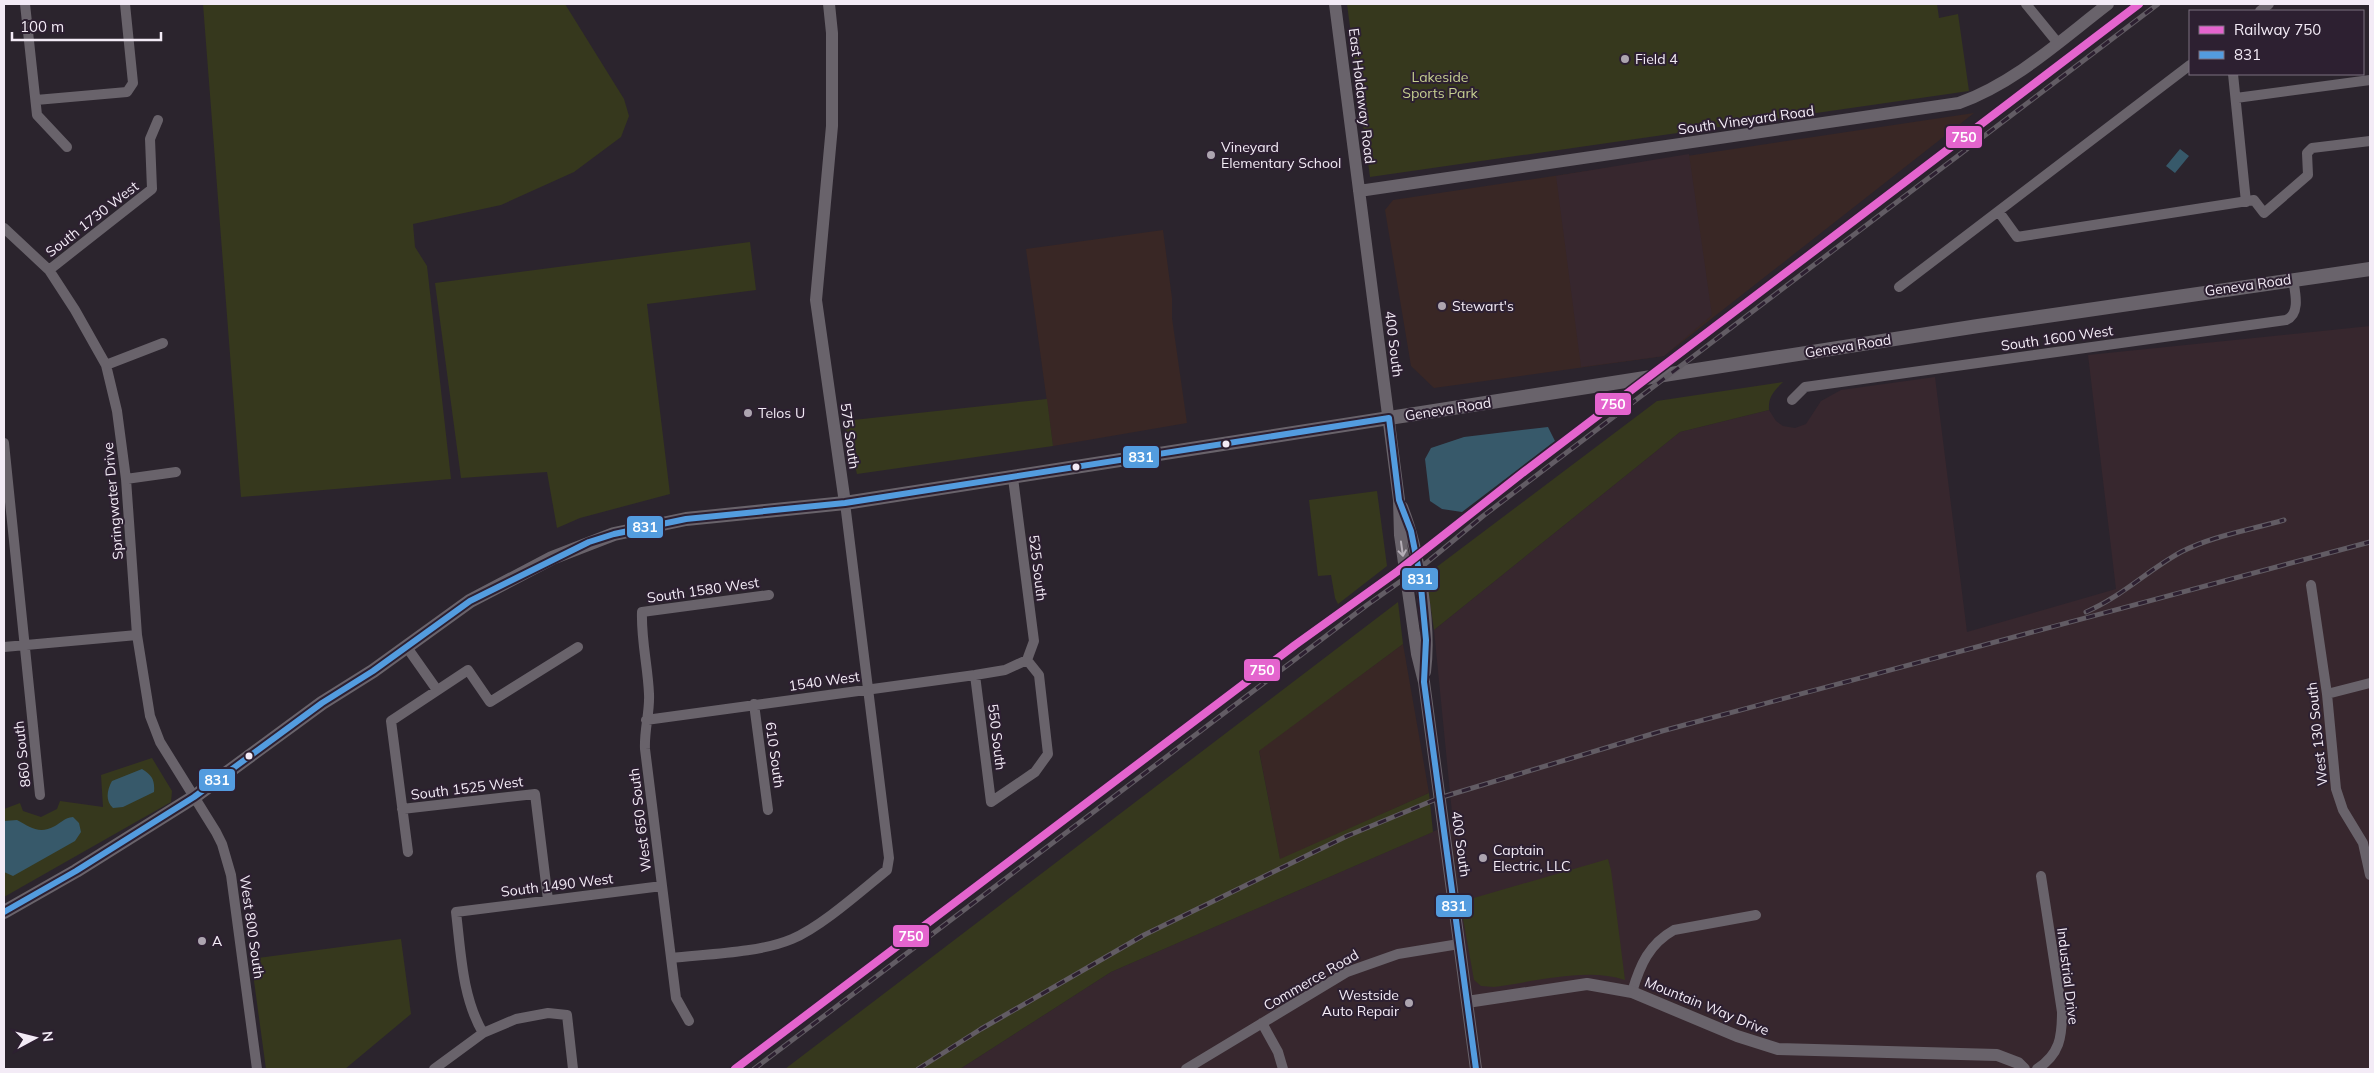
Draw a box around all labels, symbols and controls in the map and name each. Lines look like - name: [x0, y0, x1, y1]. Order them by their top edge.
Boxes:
- scale bar: [12, 10, 161, 42]
- legend: [2189, 10, 2364, 75]
- text: 100 m: [20, 17, 64, 36]
- text: Railway 750: [2234, 20, 2321, 39]
- street label: East Holdaway Road: [1345, 27, 1379, 165]
- text: 831: [2234, 45, 2261, 64]
- place label: Field 4: [1635, 50, 1678, 68]
- marker: Field 4: [1619, 53, 1631, 65]
- park label: Lakeside Sports Park: [1402, 68, 1479, 102]
- street label: South Vineyard Road: [1677, 102, 1815, 138]
- line badge: 750: [1945, 125, 1983, 149]
- text: 750: [1951, 128, 1977, 146]
- place label: Vineyard Elementary School: [1221, 138, 1341, 172]
- marker: Vineyard Elementary School: [1205, 149, 1217, 161]
- street label: South 1730 West: [42, 177, 142, 261]
- street label: Geneva Road: [2204, 270, 2292, 300]
- place label: Stewart's: [1452, 297, 1514, 315]
- marker: Stewart's: [1436, 300, 1448, 312]
- street label: 400 South: [1381, 310, 1407, 378]
- street label: South 1600 West: [2000, 321, 2114, 355]
- street label: Geneva Road: [1803, 330, 1893, 362]
- line badge: 750: [1594, 392, 1632, 416]
- street label: Geneva Road: [1403, 393, 1493, 425]
- text: 750: [1600, 395, 1626, 413]
- street label: 575 South: [836, 402, 864, 470]
- place label: Telos U: [758, 404, 805, 422]
- marker: Telos U: [742, 407, 754, 419]
- unlabelled marker: [1221, 439, 1231, 449]
- street label: Springwater Drive: [99, 442, 127, 560]
- line badge: 831: [1122, 445, 1160, 469]
- text: 831: [1128, 448, 1154, 466]
- unlabelled marker: [1071, 462, 1081, 472]
- line badge: 831: [626, 515, 664, 539]
- text: 831: [632, 518, 658, 536]
- street label: 525 South: [1025, 534, 1051, 602]
- one-way arrow: [1398, 540, 1408, 556]
- line badge: 831: [1401, 567, 1439, 591]
- text: 831: [1407, 570, 1433, 588]
- street label: South 1580 West: [646, 573, 760, 607]
- line badge: 750: [1243, 658, 1281, 682]
- text: 750: [1249, 661, 1275, 679]
- street label: 1540 West: [787, 667, 861, 695]
- street label: West 130 South: [2303, 681, 2331, 787]
- street label: 550 South: [984, 703, 1010, 771]
- street label: 860 South: [10, 720, 34, 788]
- street label: 610 South: [761, 721, 789, 789]
- unlabelled marker: [244, 751, 254, 761]
- street label: West 650 South: [625, 767, 655, 873]
- line badge: 831: [198, 768, 236, 792]
- text: 831: [204, 771, 230, 789]
- street label: South 1525 West: [410, 772, 524, 804]
- street label: 400 South: [1447, 810, 1475, 878]
- place label: Captain Electric, LLC: [1493, 841, 1571, 875]
- marker: Captain Electric, LLC: [1477, 852, 1489, 864]
- street label: South 1490 West: [500, 869, 614, 901]
- street label: West 800 South: [236, 874, 268, 980]
- line badge: 831: [1435, 894, 1473, 918]
- text: 831: [1441, 897, 1467, 915]
- line badge: 750: [892, 924, 930, 948]
- street label: Industrial Drive: [2053, 926, 2083, 1026]
- text: 750: [898, 927, 924, 945]
- place label: A: [212, 932, 223, 950]
- marker: A: [196, 935, 208, 947]
- street label: Commerce Road: [1260, 946, 1362, 1014]
- street label: Mountain Way Drive: [1642, 973, 1772, 1039]
- place label: Westside Auto Repair: [1322, 986, 1400, 1020]
- marker: Westside Auto Repair: [1403, 997, 1415, 1009]
- north arrow: [10, 1013, 60, 1063]
- text: N: [38, 1030, 57, 1043]

